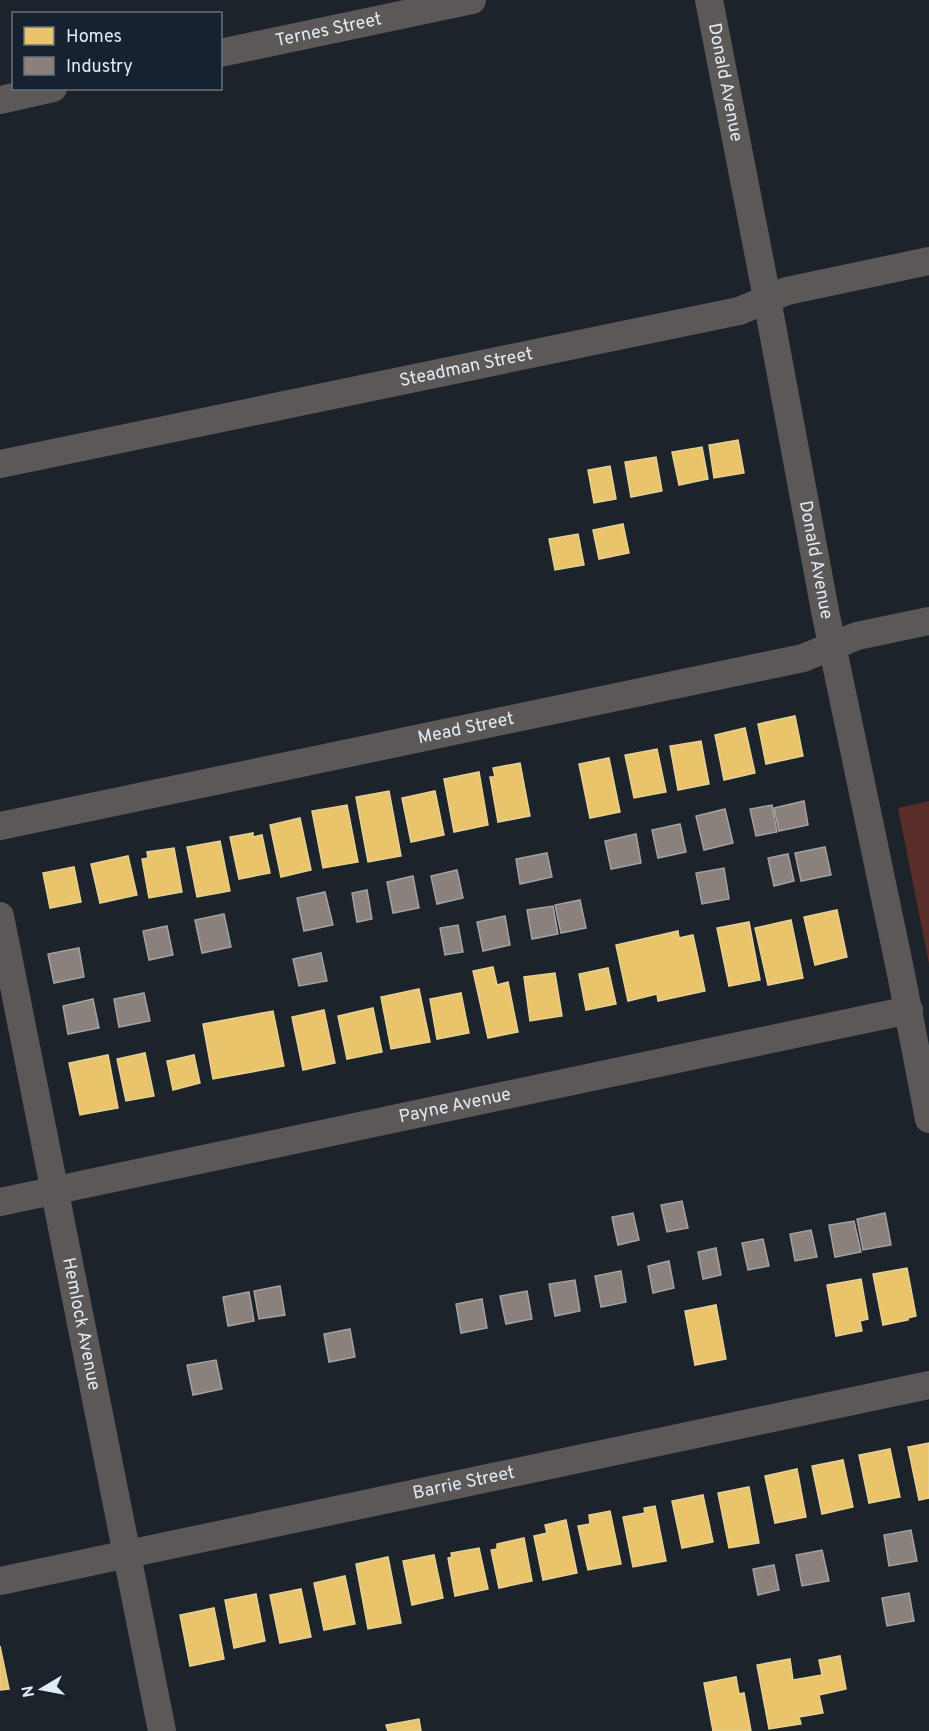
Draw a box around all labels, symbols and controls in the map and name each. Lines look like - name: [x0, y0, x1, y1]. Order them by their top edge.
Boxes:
- street label: Ternes Street: [273, 8, 384, 53]
- legend: [12, 12, 222, 90]
- street label: Donald Avenue: [702, 21, 748, 144]
- text: Homes: [66, 26, 122, 49]
- text: Industry: [66, 56, 133, 79]
- street label: Steadman Street: [397, 342, 535, 393]
- street label: Donald Avenue: [793, 499, 838, 621]
- street label: Mead Street: [416, 707, 516, 750]
- street label: Payne Avenue: [397, 1083, 513, 1129]
- street label: Hemlock Avenue: [57, 1256, 106, 1393]
- street label: Barrie Street: [411, 1461, 517, 1505]
- north arrow: [12, 1659, 72, 1719]
- text: N: [18, 1684, 40, 1699]

